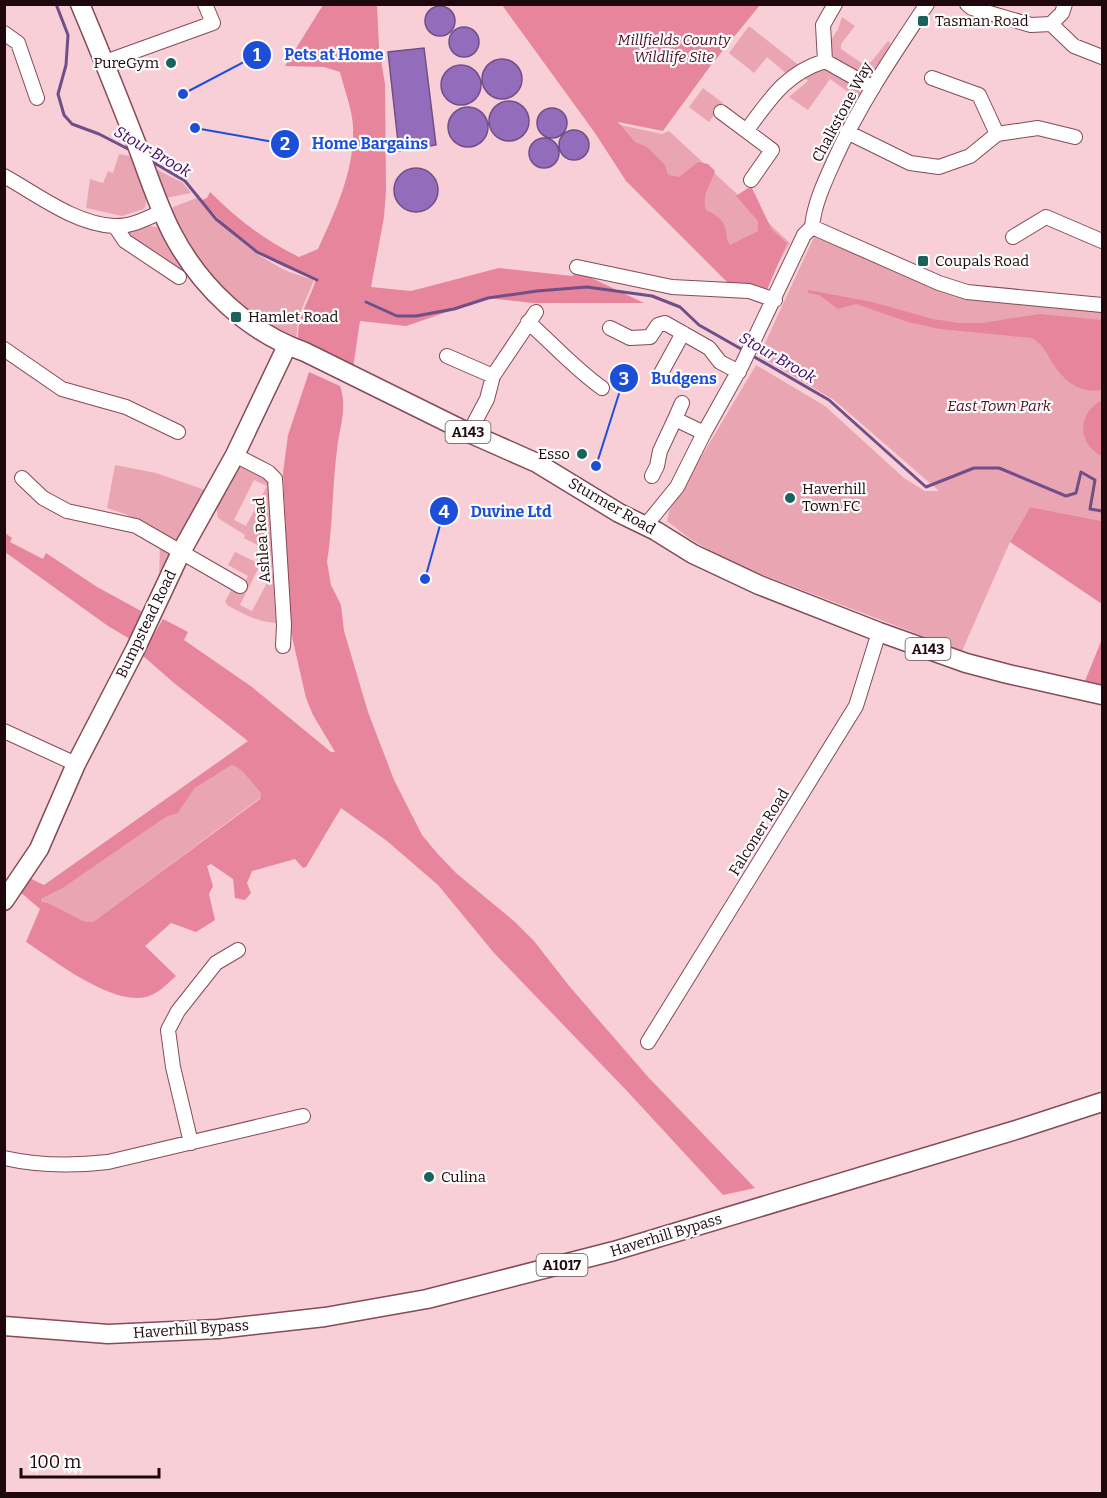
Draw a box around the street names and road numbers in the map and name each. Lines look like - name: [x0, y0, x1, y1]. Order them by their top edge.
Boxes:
- street label: Chalkstone Way: [808, 59, 876, 165]
- road number: A143: [446, 421, 490, 443]
- street label: Sturmer Road: [565, 474, 659, 538]
- street label: Ashlea Road: [250, 496, 274, 583]
- street label: Bumpstead Road: [112, 567, 180, 681]
- road number: A143: [906, 638, 950, 660]
- street label: Falconer Road: [725, 785, 793, 879]
- street label: Haverhill Bypass: [608, 1209, 724, 1261]
- road number: A1017: [536, 1254, 588, 1276]
- street label: Haverhill Bypass: [133, 1316, 249, 1342]

